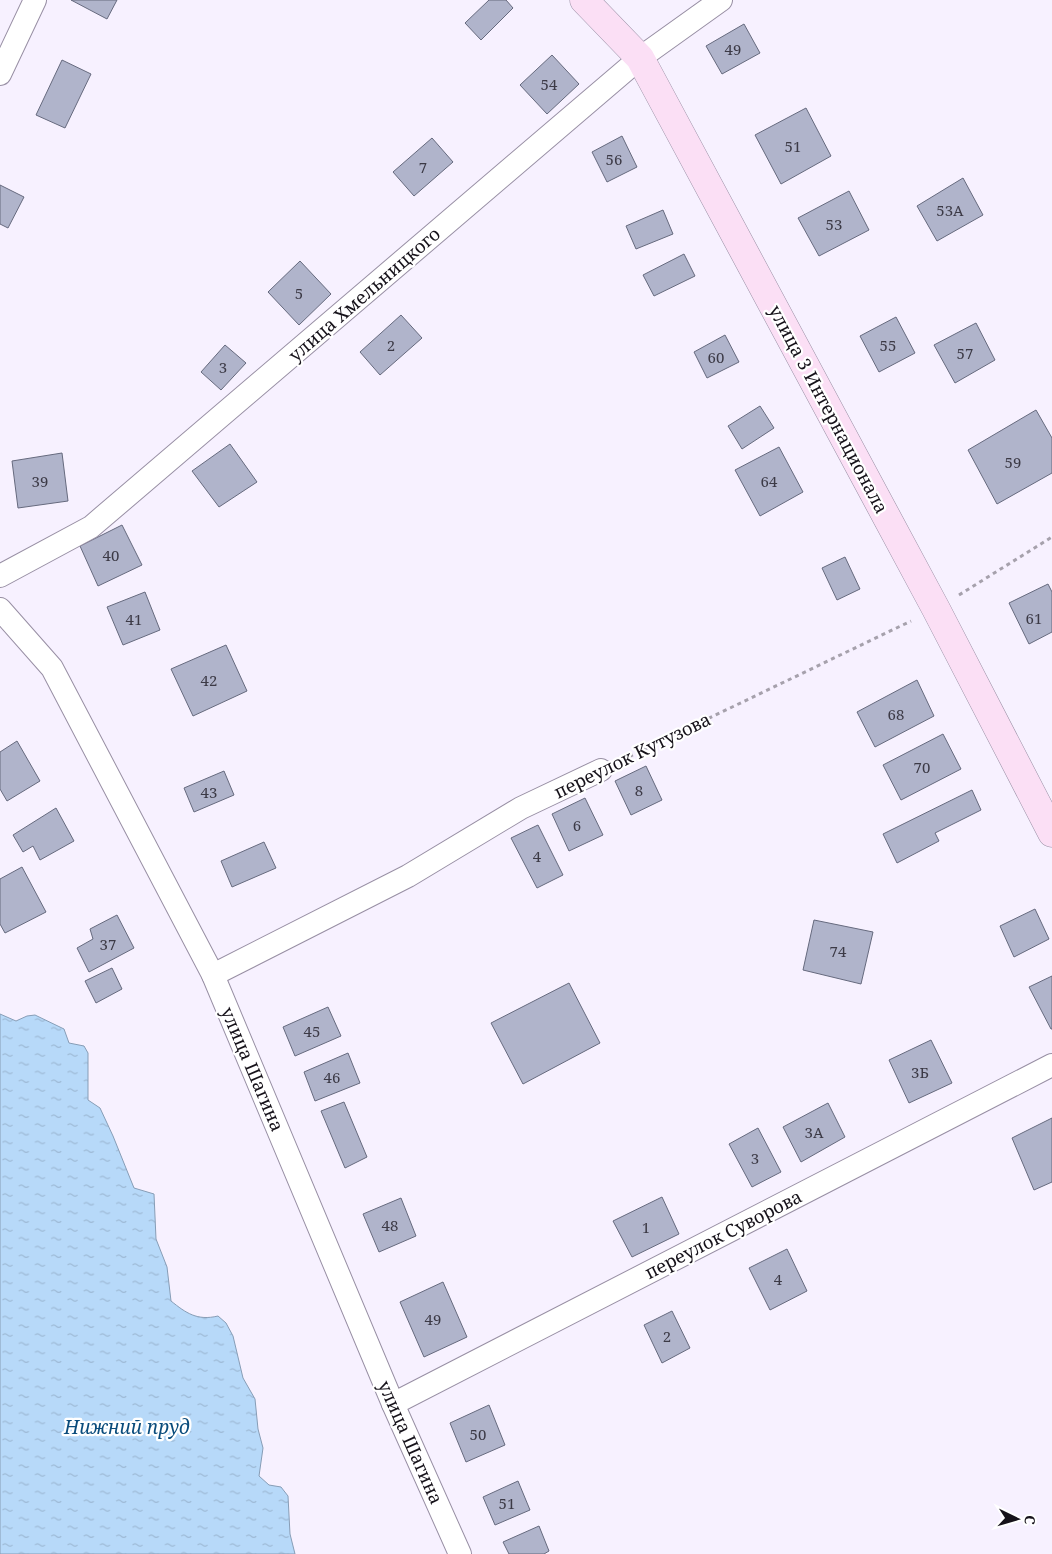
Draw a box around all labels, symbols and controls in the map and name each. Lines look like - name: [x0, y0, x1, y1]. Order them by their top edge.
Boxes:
- house number: 49: [725, 39, 741, 59]
- house number: 54: [541, 74, 558, 94]
- house number: 51: [785, 136, 801, 156]
- house number: 56: [606, 149, 622, 169]
- house number: 7: [419, 157, 427, 177]
- house number: 53А: [936, 200, 964, 220]
- house number: 53: [826, 214, 842, 234]
- street label: улица Хмельницкого: [283, 221, 445, 367]
- house number: 5: [295, 283, 303, 303]
- street label: улица 3 Интернационала: [764, 301, 894, 517]
- house number: 2: [387, 335, 395, 355]
- house number: 55: [880, 335, 896, 355]
- house number: 57: [957, 343, 973, 363]
- house number: 60: [708, 347, 724, 367]
- house number: 3: [219, 357, 227, 377]
- house number: 59: [1005, 452, 1021, 472]
- house number: 39: [32, 471, 48, 491]
- house number: 64: [761, 471, 778, 491]
- house number: 40: [103, 545, 119, 565]
- house number: 61: [1026, 608, 1042, 628]
- house number: 41: [126, 609, 142, 629]
- house number: 42: [201, 670, 217, 690]
- house number: 68: [888, 704, 904, 724]
- street label: переулок Кутузова: [550, 707, 714, 803]
- house number: 70: [914, 757, 930, 777]
- house number: 8: [635, 780, 643, 800]
- house number: 43: [201, 782, 217, 802]
- house number: 6: [573, 815, 581, 835]
- house number: 4: [533, 846, 542, 866]
- house number: 37: [100, 934, 116, 954]
- house number: 74: [830, 941, 847, 961]
- street label: улица Шагина: [216, 1003, 290, 1135]
- house number: 45: [304, 1021, 320, 1041]
- house number: 3Б: [911, 1062, 929, 1082]
- house number: 46: [324, 1067, 340, 1087]
- house number: 3А: [805, 1122, 824, 1142]
- house number: 3: [751, 1148, 759, 1168]
- street label: переулок Суворова: [640, 1184, 806, 1284]
- house number: 48: [382, 1215, 398, 1235]
- house number: 1: [642, 1217, 650, 1237]
- house number: 4: [774, 1269, 783, 1289]
- house number: 49: [425, 1309, 441, 1329]
- house number: 2: [663, 1326, 671, 1346]
- street label: улица Шагина: [373, 1376, 449, 1508]
- water label: Нижний пруд: [63, 1414, 190, 1440]
- house number: 50: [470, 1424, 486, 1444]
- house number: 51: [499, 1493, 515, 1513]
- north arrow: [992, 1494, 1042, 1544]
- text: С: [1021, 1515, 1040, 1526]

